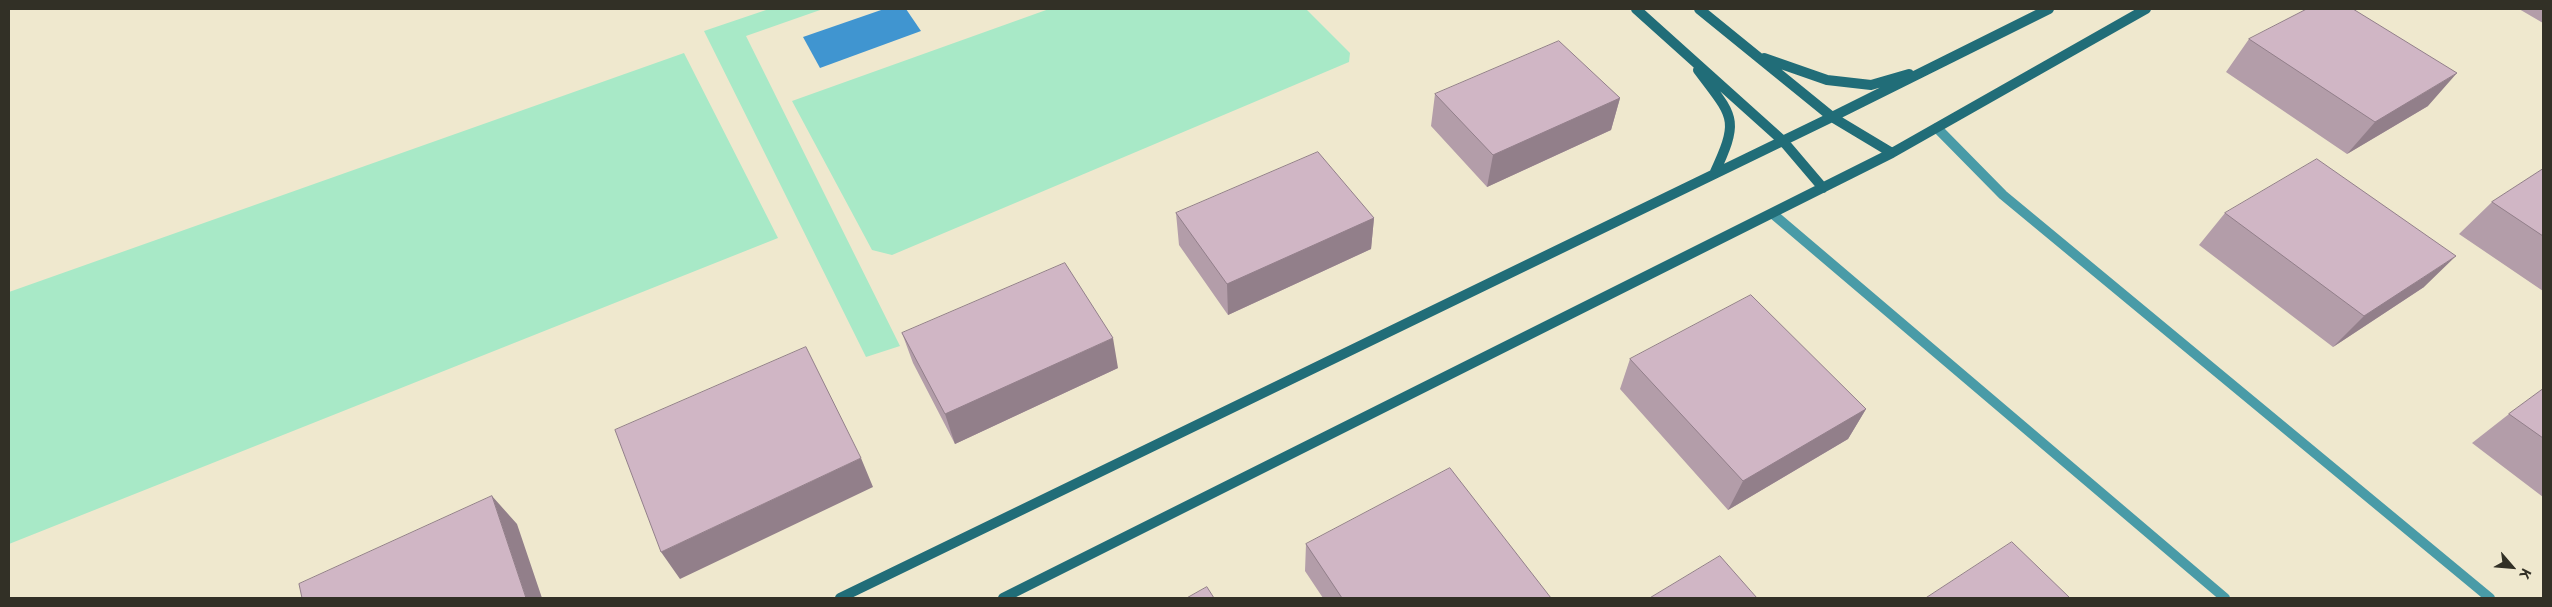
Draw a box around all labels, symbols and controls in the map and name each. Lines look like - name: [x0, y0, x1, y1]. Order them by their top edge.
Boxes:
- north arrow: [2487, 542, 2537, 592]
- text: K: [2516, 566, 2535, 581]

